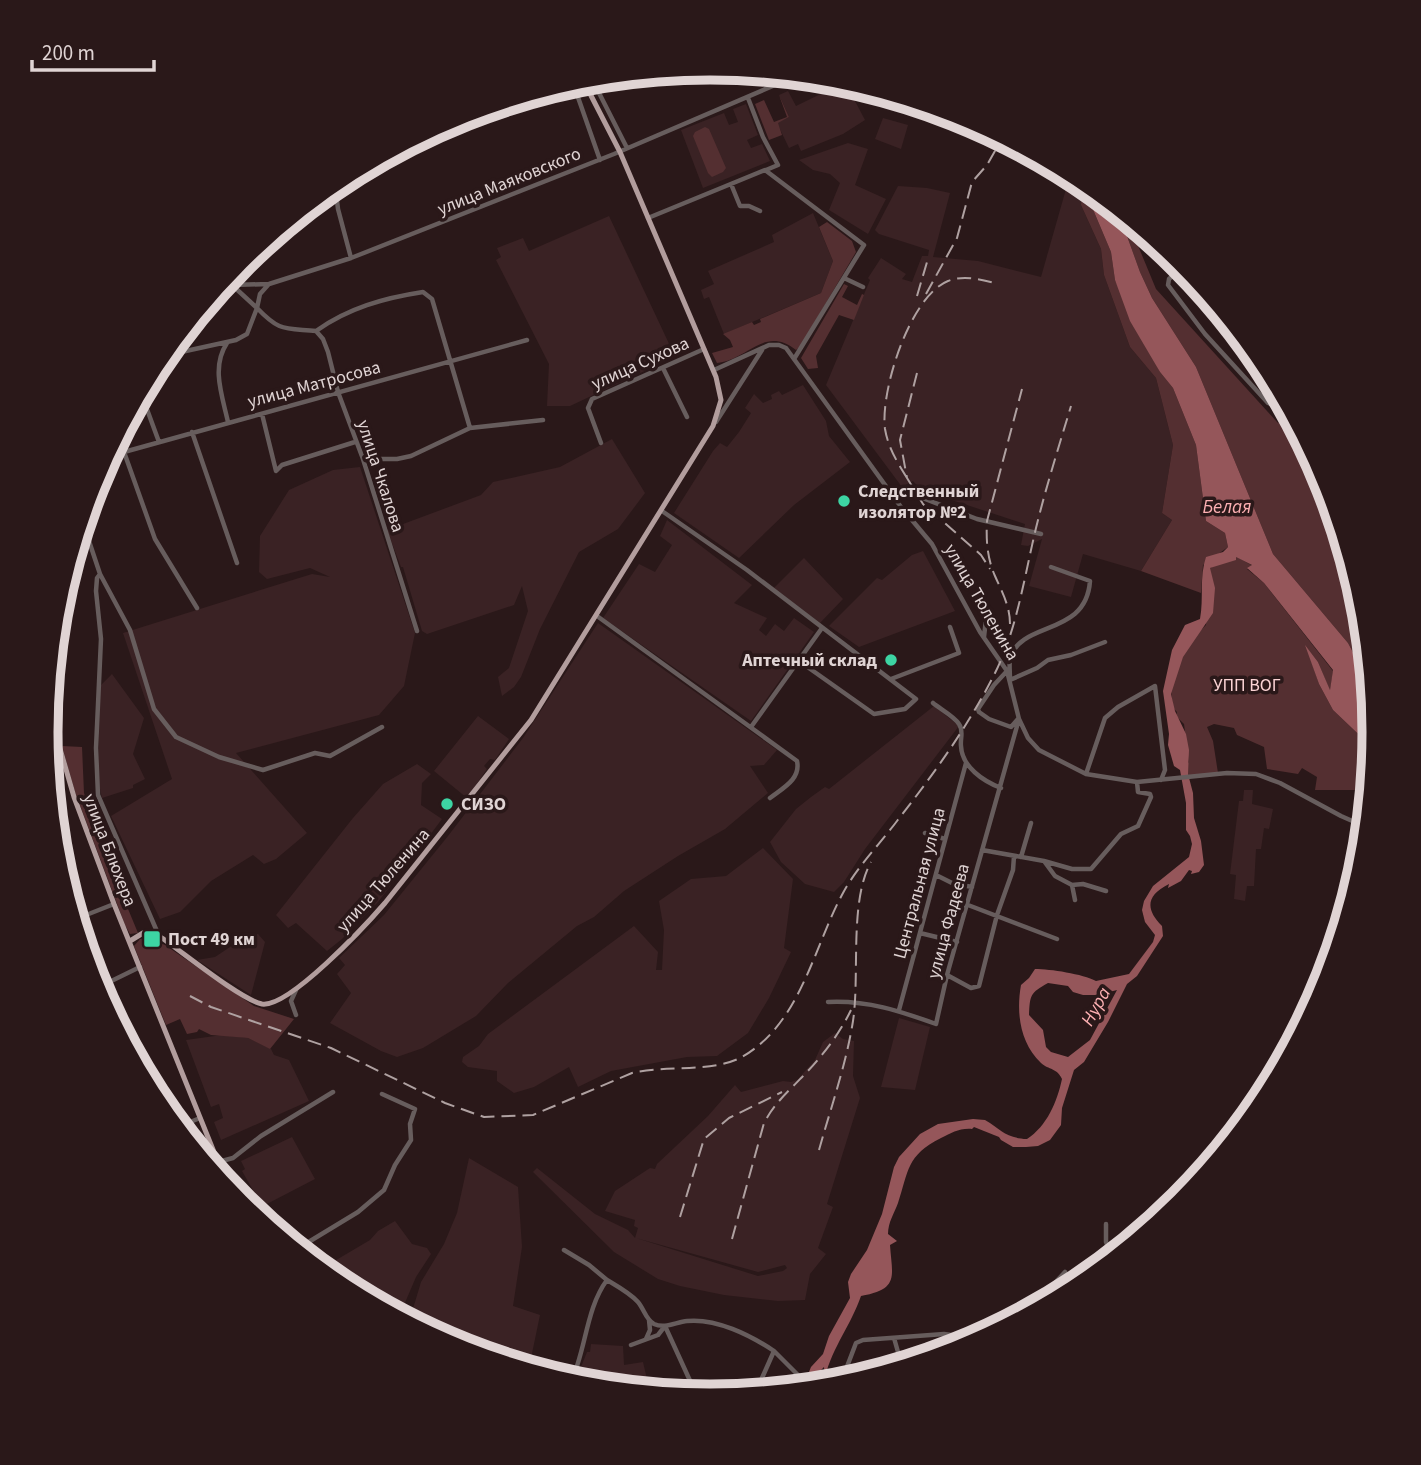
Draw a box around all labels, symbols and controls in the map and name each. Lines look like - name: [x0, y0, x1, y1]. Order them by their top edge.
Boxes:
- scale bar: [32, 28, 154, 72]
- text: 200 m: [42, 38, 95, 68]
- street label: улица Маяковского: [434, 141, 585, 222]
- street label: улица Сухова: [587, 331, 693, 396]
- street label: улица Матросова: [245, 355, 383, 414]
- street label: улица Чкалова: [351, 417, 410, 536]
- place label: Следственный изолятор №2: [858, 479, 979, 525]
- marker: Следственный изолятор №2: [836, 493, 852, 509]
- water label: Белая: [1202, 494, 1252, 521]
- street label: улица Тюленина: [938, 539, 1025, 665]
- place label: Аптечный склад: [741, 648, 877, 673]
- marker: Аптечный склад: [883, 652, 899, 668]
- park label: УПП ВОГ: [1213, 673, 1281, 698]
- street label: улица Блюхера: [77, 790, 143, 910]
- place label: СИЗО: [461, 792, 506, 817]
- marker: СИЗО: [439, 796, 455, 812]
- street label: Центральная улица: [887, 805, 952, 961]
- street label: улица Тюленина: [331, 823, 436, 938]
- street label: улица Фадеева: [921, 861, 976, 982]
- place label: Пост 49 км: [168, 927, 255, 952]
- marker: Пост 49 км: [142, 929, 162, 949]
- water label: Нура: [1075, 982, 1118, 1031]

